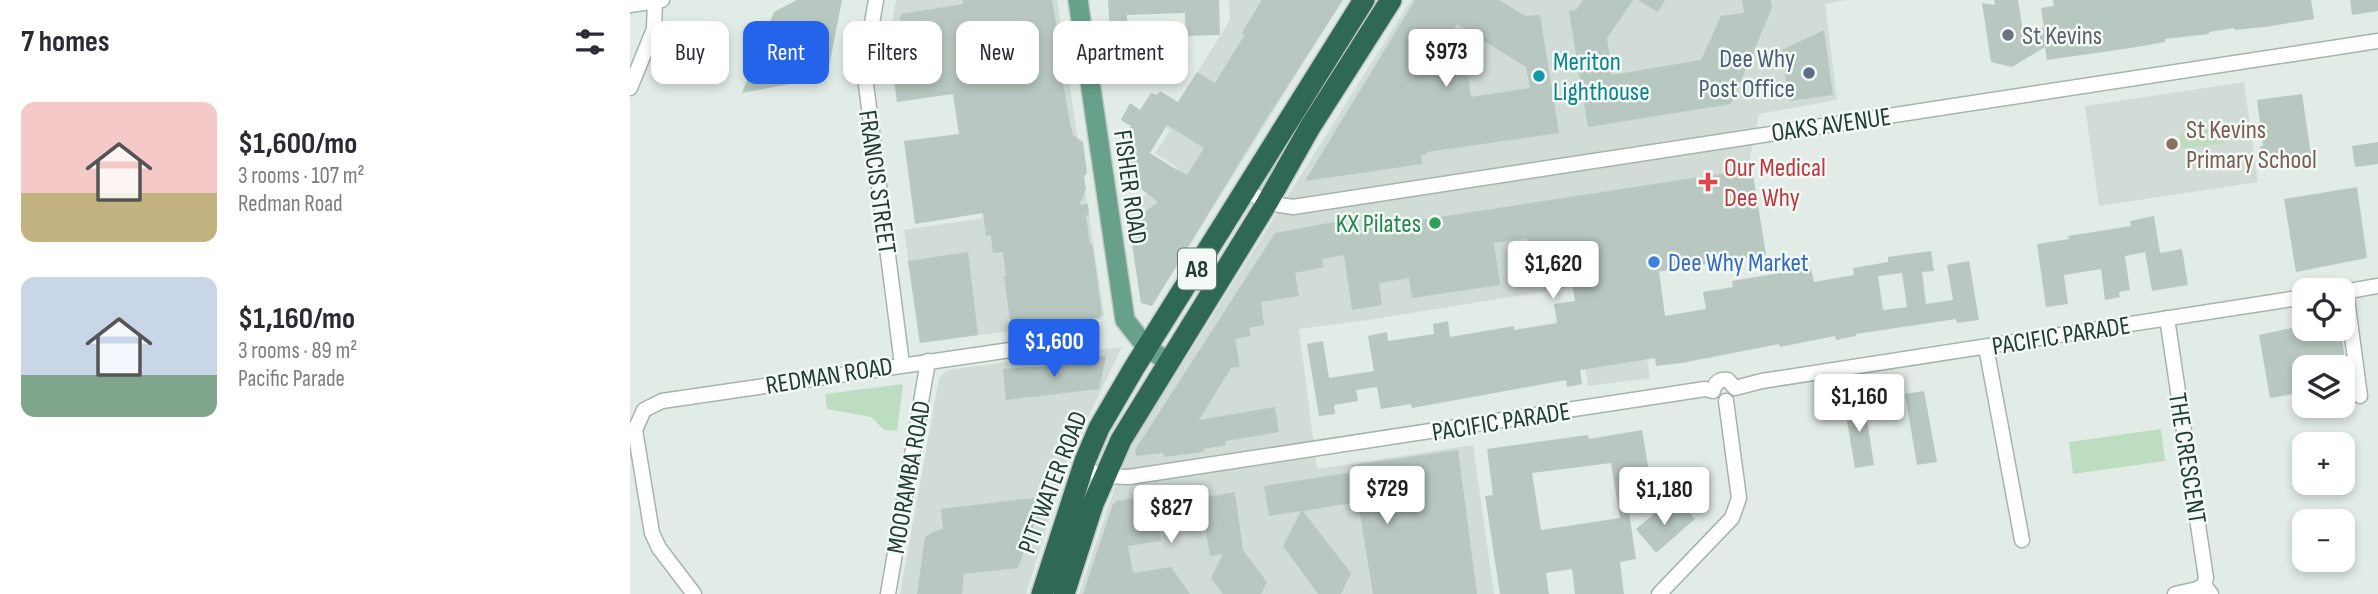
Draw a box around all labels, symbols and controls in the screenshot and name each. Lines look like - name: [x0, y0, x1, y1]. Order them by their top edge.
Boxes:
- chip: Buy: [651, 21, 729, 84]
- chip: Rent: [743, 21, 829, 84]
- chip: Filters: [843, 21, 942, 84]
- chip: New: [956, 21, 1039, 84]
- chip: Apartment: [1053, 21, 1188, 84]
- place label: St Kevins: [2022, 21, 2102, 52]
- icon: filters: [571, 23, 609, 61]
- text: 7 homes: [21, 24, 109, 60]
- marker: St Kevins: [2000, 27, 2016, 43]
- pin: $973: [1405, 29, 1487, 89]
- text: $973: [1424, 38, 1468, 66]
- place label: Dee Why Post Office: [1699, 44, 1795, 105]
- place label: Meriton Lighthouse: [1553, 47, 1650, 108]
- marker: Dee Why Post Office: [1801, 65, 1817, 81]
- marker: Meriton Lighthouse: [1531, 68, 1547, 84]
- street label: OAKS AVENUE: [1769, 102, 1893, 149]
- street label: FRANCIS STREET: [851, 108, 902, 256]
- place label: St Kevins Primary School: [2186, 115, 2317, 176]
- text: $1,600/mo: [238, 126, 357, 162]
- street label: FISHER ROAD: [1106, 128, 1153, 246]
- icon: home: [77, 130, 161, 214]
- marker: St Kevins Primary School: [2164, 136, 2180, 152]
- place label: Our Medical Dee Why: [1724, 153, 1826, 214]
- text: 3 rooms · 107 m²: [238, 162, 365, 190]
- marker: Our Medical Dee Why: [1698, 172, 1718, 192]
- text: Redman Road: [238, 190, 343, 218]
- place label: KX Pilates: [1336, 209, 1421, 240]
- marker: KX Pilates: [1427, 215, 1443, 231]
- pin: $1,620: [1496, 242, 1610, 301]
- road number: A8: [1178, 248, 1216, 290]
- place label: Dee Why Market: [1668, 248, 1809, 279]
- text: $1,620: [1524, 250, 1582, 278]
- marker: Dee Why Market: [1646, 254, 1662, 270]
- map controls: [2292, 278, 2355, 572]
- button: locate: [2292, 278, 2355, 341]
- text: $1,160/mo: [238, 301, 355, 337]
- icon: home: [77, 305, 161, 389]
- street label: PACIFIC PARADE: [1990, 310, 2132, 363]
- pin: $1,600: [997, 320, 1111, 379]
- text: $1,600: [1024, 328, 1084, 356]
- text: 3 rooms · 89 m²: [238, 337, 357, 365]
- street label: REDMAN ROAD: [764, 351, 895, 402]
- button: layers: [2292, 355, 2355, 418]
- text: Pacific Parade: [238, 365, 345, 393]
- pin: $1,160: [1802, 374, 1916, 434]
- text: $1,160: [1830, 383, 1888, 411]
- street label: THE CRESCENT: [2161, 391, 2212, 526]
- street label: PACIFIC PARADE: [1430, 396, 1572, 449]
- street label: MOORAMBA ROAD: [881, 398, 938, 556]
- street label: PITTWATER ROAD: [1012, 407, 1095, 558]
- button: +: [2292, 432, 2355, 495]
- pin: $729: [1346, 466, 1428, 526]
- pin: $1,180: [1607, 468, 1721, 527]
- text: $729: [1366, 475, 1408, 503]
- text: $1,180: [1635, 476, 1693, 504]
- pin: $827: [1130, 486, 1212, 545]
- text: $827: [1150, 494, 1192, 522]
- button: −: [2292, 509, 2355, 572]

